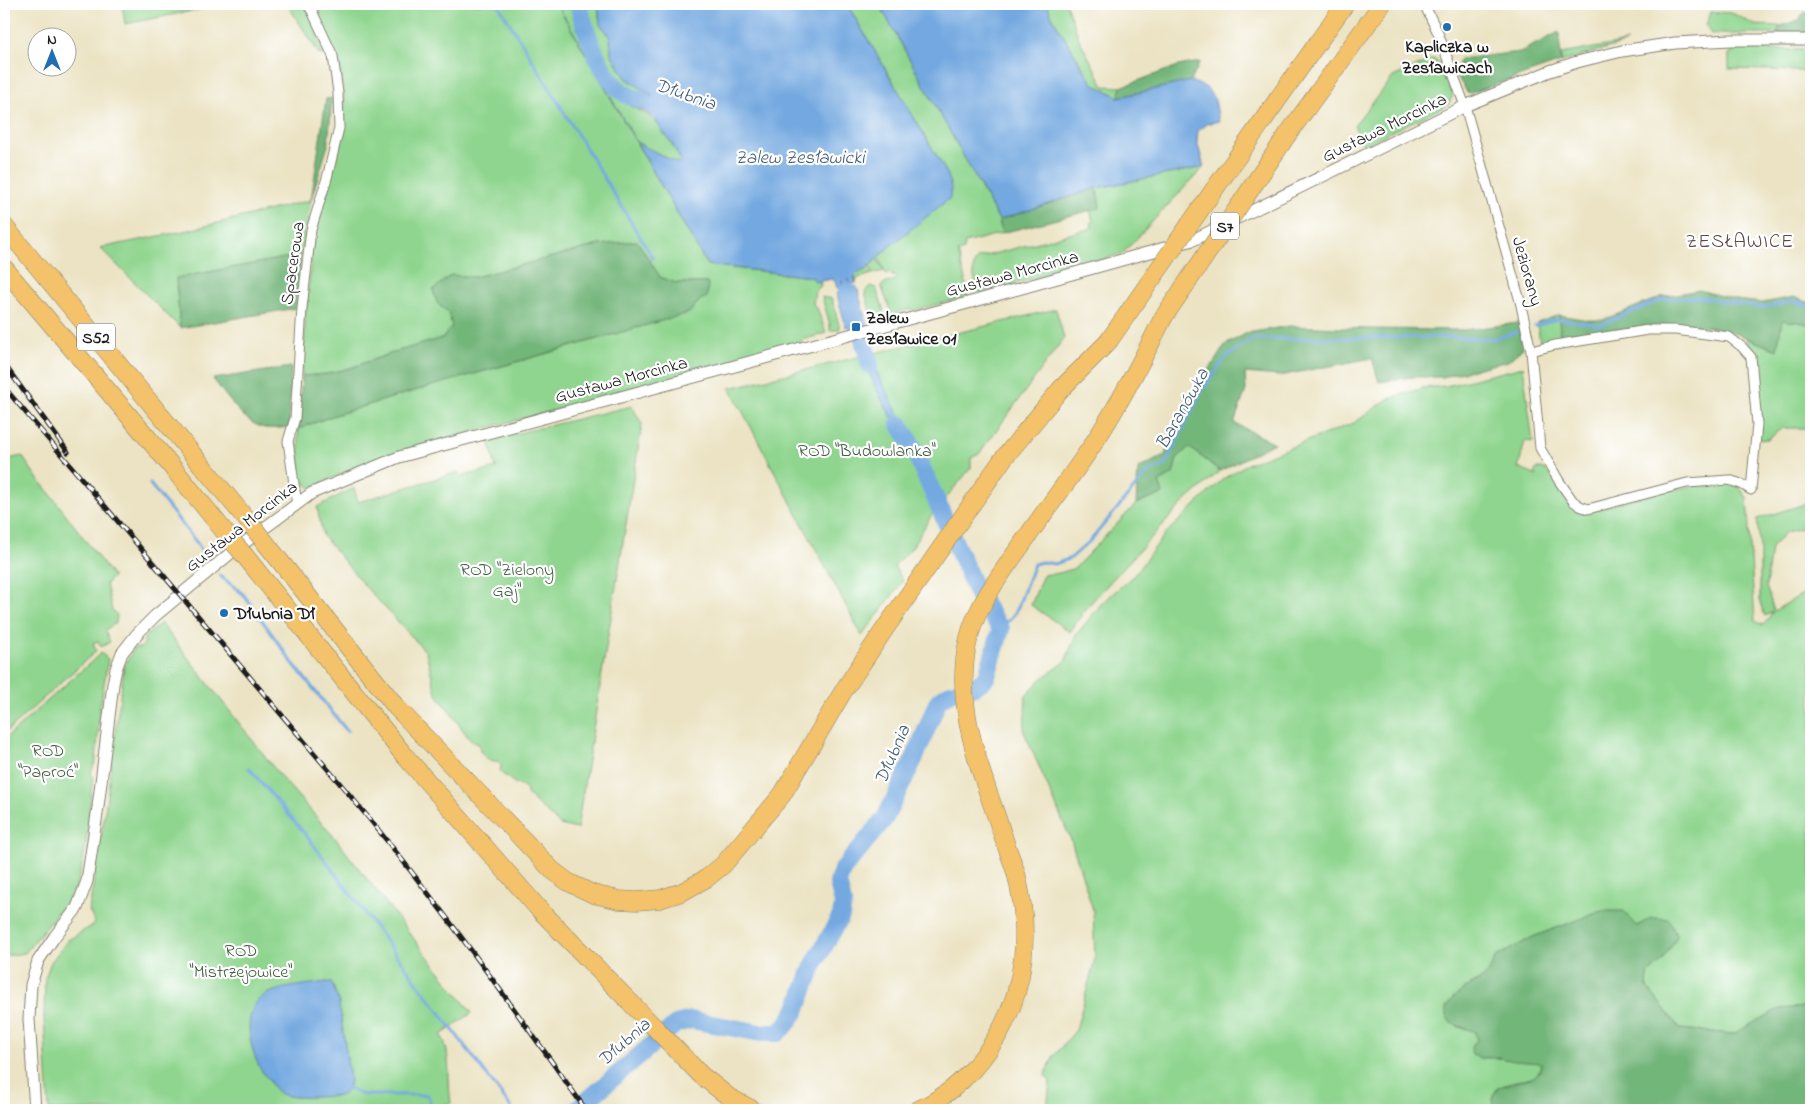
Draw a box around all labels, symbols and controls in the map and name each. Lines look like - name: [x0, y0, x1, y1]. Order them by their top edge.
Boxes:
- marker: Kapliczka w Zesławicach: [1441, 21, 1453, 33]
- north arrow: [28, 28, 78, 78]
- text: N: [47, 30, 57, 51]
- place label: Kapliczka w Zesławicach: [1402, 35, 1493, 82]
- water label: Dłubnia: [651, 72, 720, 118]
- street label: Gustawa Morcinka: [1318, 87, 1452, 170]
- water label: Zalew Zesławicki: [735, 145, 866, 172]
- road number: S7: [1211, 212, 1239, 240]
- street label: Spacerowa: [275, 220, 313, 306]
- district label: ZESŁAWICE: [1686, 228, 1794, 257]
- street label: Jeziorany: [1504, 234, 1548, 309]
- street label: Gustawa Morcinka: [943, 245, 1082, 305]
- place label: Zalew Zesławice 01: [866, 306, 957, 353]
- marker: Zalew Zesławice 01: [850, 321, 862, 333]
- road number: S52: [77, 324, 115, 351]
- street label: Gustawa Morcinka: [552, 351, 691, 411]
- water label: Baranówka: [1150, 363, 1217, 455]
- park label: ROD "Budowlanka": [798, 439, 936, 465]
- street label: Gustawa Morcinka: [181, 475, 304, 580]
- park label: ROD "Zielony Gaj": [460, 558, 554, 605]
- place label: Dłubnia Dł: [233, 602, 316, 628]
- marker: Dłubnia Dł: [218, 607, 230, 619]
- water label: Dłubnia: [868, 720, 919, 789]
- park label: ROD "Paproć": [18, 739, 78, 786]
- park label: ROD "Mistrzejowice": [189, 939, 293, 986]
- water label: Dłubnia: [592, 1012, 658, 1073]

